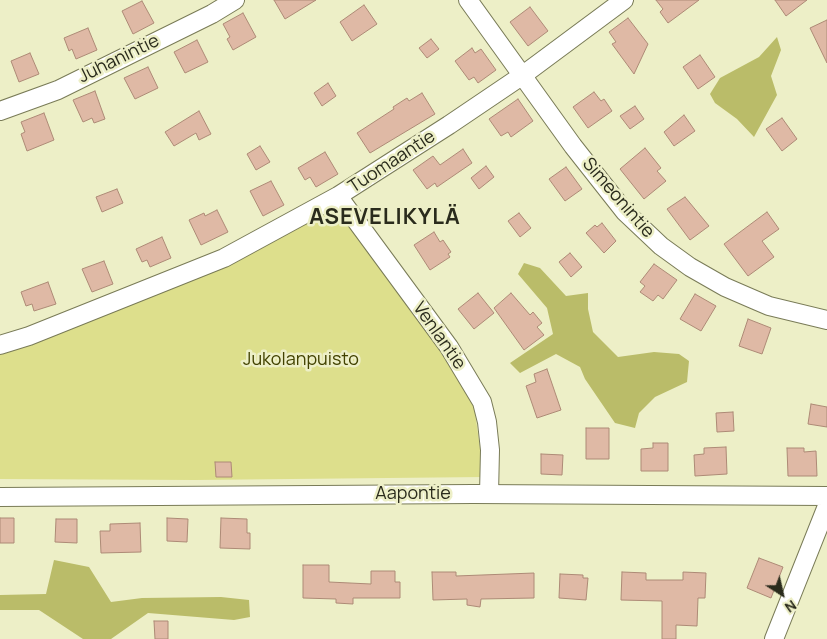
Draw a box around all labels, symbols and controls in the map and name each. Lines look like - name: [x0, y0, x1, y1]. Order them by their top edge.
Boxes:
- street label: Juhanintie: [75, 30, 163, 88]
- street label: Tuomaantie: [345, 126, 439, 198]
- street label: Simeonintie: [577, 153, 659, 243]
- district label: ASEVELIKYLÄ: [308, 205, 462, 231]
- street label: Venlantie: [408, 298, 470, 374]
- park label: Jukolanpuisto: [243, 349, 359, 371]
- street label: Aapontie: [375, 483, 451, 505]
- north arrow: [757, 569, 807, 619]
- text: N: [781, 596, 800, 617]

